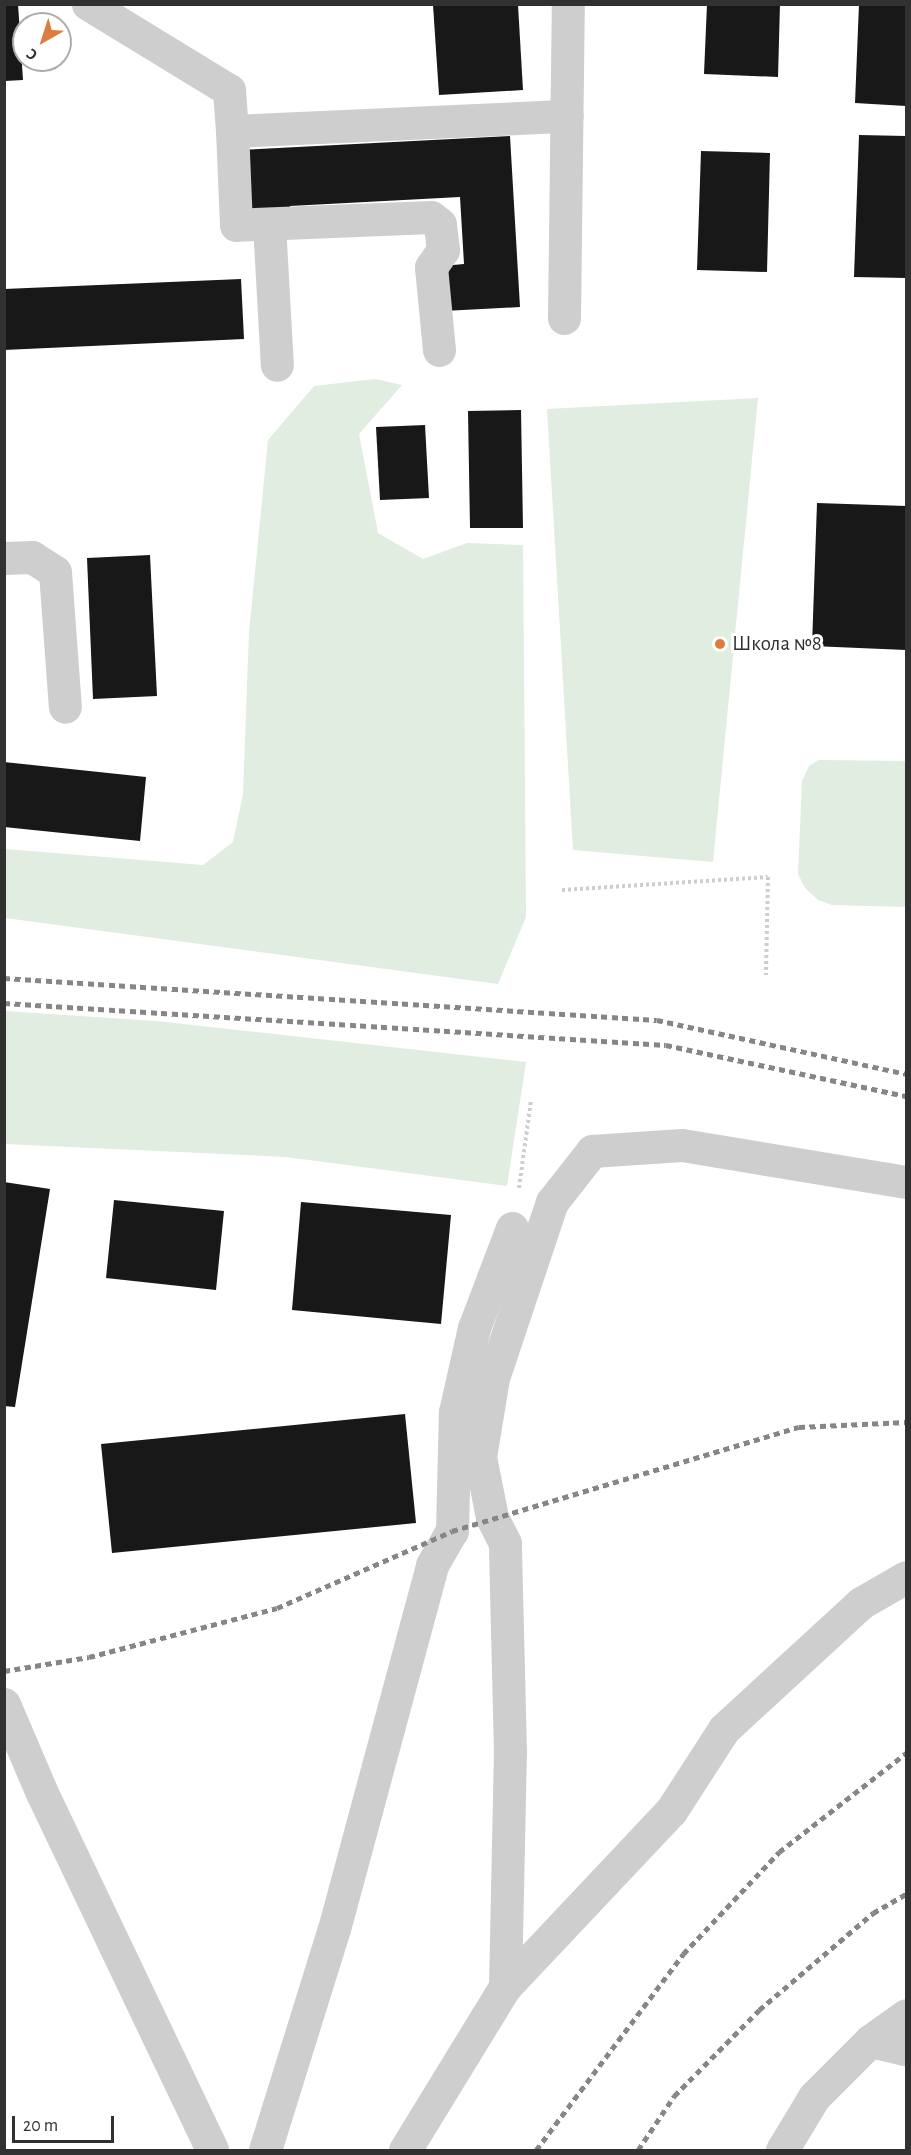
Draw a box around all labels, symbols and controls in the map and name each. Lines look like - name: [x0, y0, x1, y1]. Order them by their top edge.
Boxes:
- north arrow: [12, 12, 72, 72]
- text: С: [23, 45, 40, 63]
- place label: Школа №8: [732, 631, 822, 657]
- marker: Школа №8: [713, 637, 727, 651]
- scale bar: [15, 2104, 117, 2142]
- text: 20 m: [23, 2117, 58, 2135]

